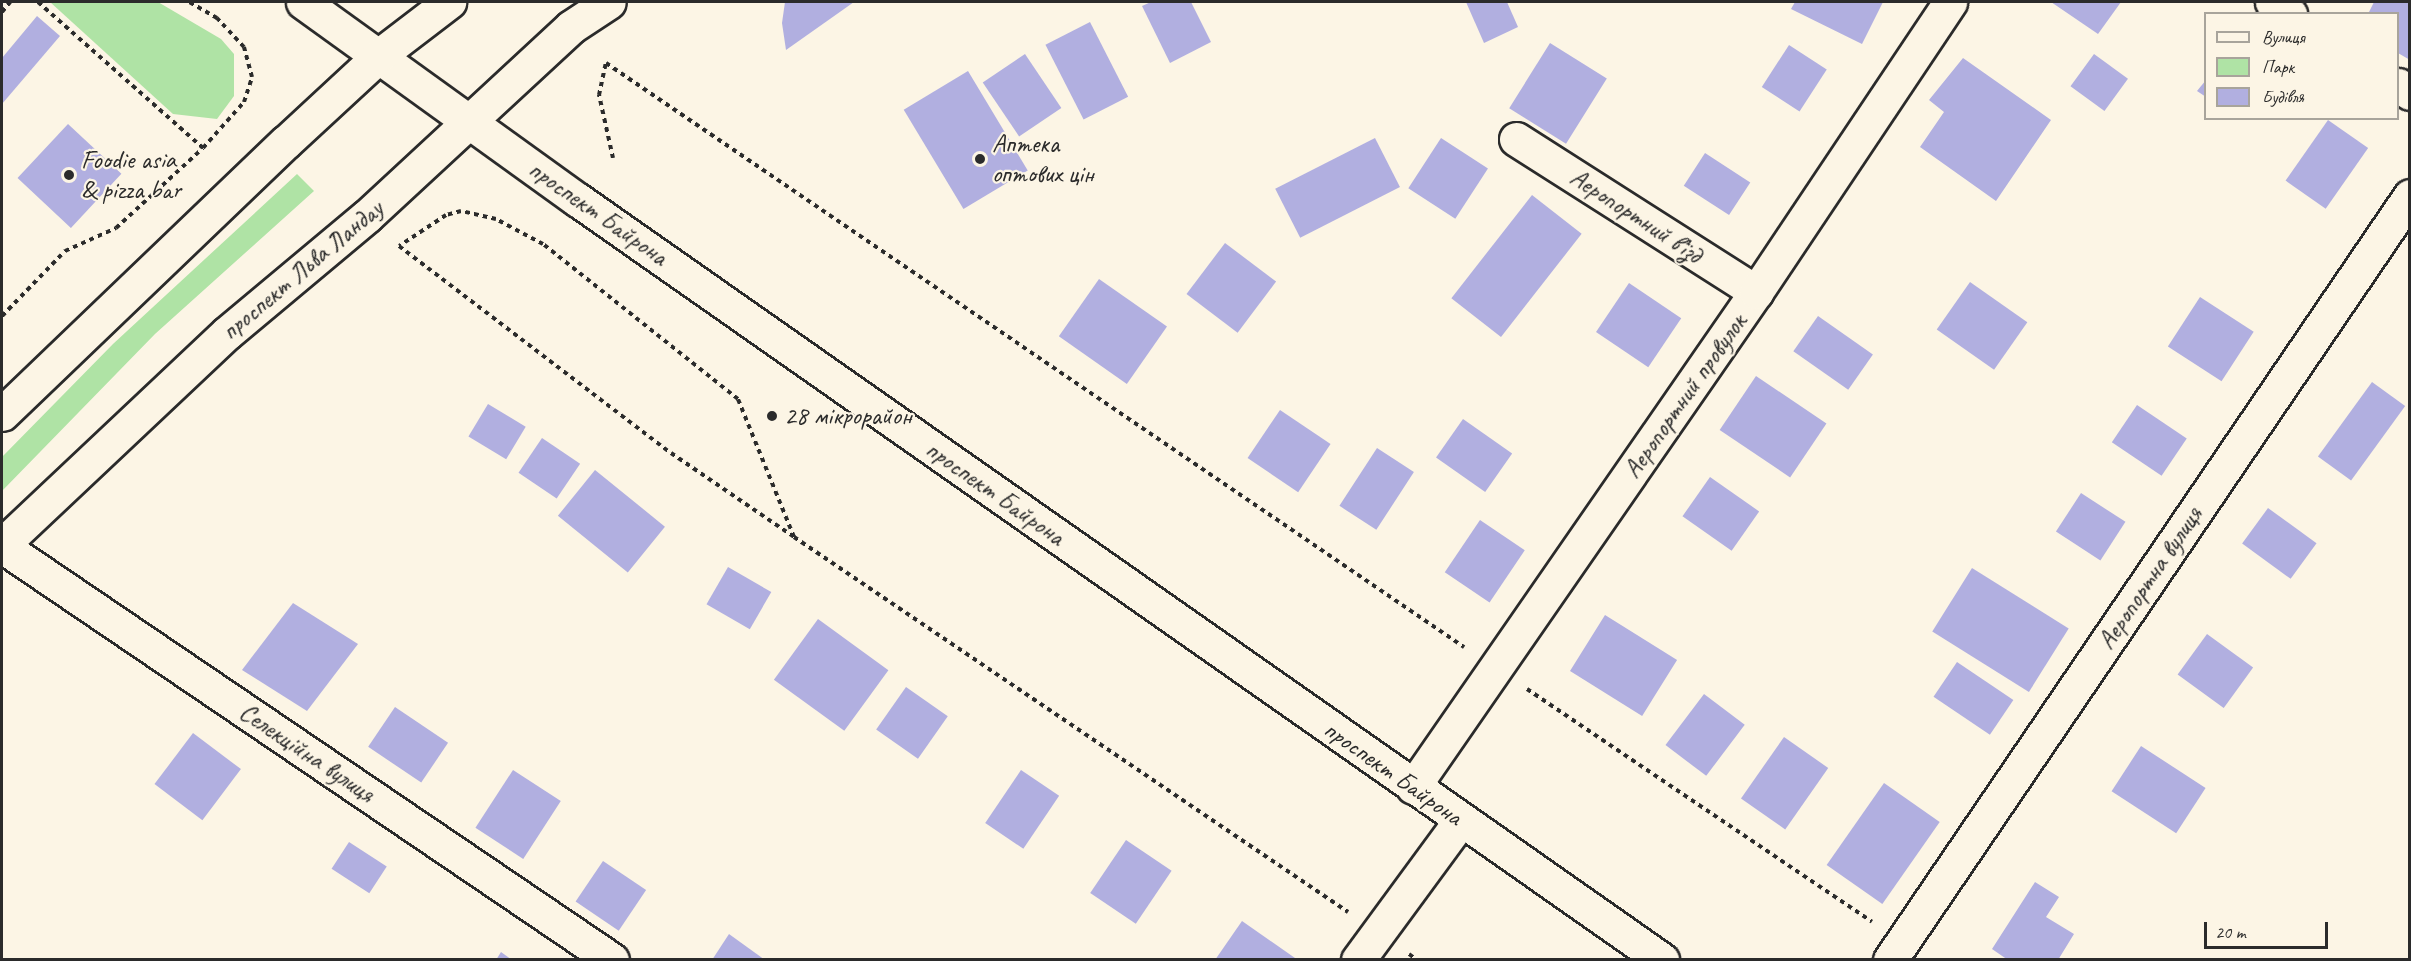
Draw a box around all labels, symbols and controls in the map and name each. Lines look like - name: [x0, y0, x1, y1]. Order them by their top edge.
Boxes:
- legend: [2204, 12, 2399, 120]
- text: Вулиця: [2262, 26, 2305, 48]
- text: Парк: [2262, 56, 2294, 78]
- text: Будівля: [2262, 86, 2304, 108]
- place label: Аптека оптових цін: [992, 128, 1095, 190]
- place label: Foodie asia & pizza bar: [81, 144, 182, 206]
- marker: Аптека оптових цін: [973, 152, 987, 166]
- street label: проспект Байрона: [522, 153, 674, 273]
- street label: Аеропортний в’їзд: [1564, 162, 1708, 270]
- marker: Foodie asia & pizza bar: [62, 168, 76, 182]
- street label: проспект Льва Ландау: [214, 193, 390, 347]
- street label: Аеропортний провулок: [1617, 308, 1753, 484]
- place label: 28 мікрорайон: [784, 400, 912, 432]
- marker: 28 мікрорайон: [765, 409, 779, 423]
- street label: проспект Байрона: [919, 433, 1071, 553]
- street label: Аеропортна вулиця: [2091, 501, 2209, 655]
- street label: Селекційна вулиця: [233, 696, 381, 810]
- street label: проспект Байрона: [1317, 713, 1469, 833]
- scale bar: [2207, 910, 2332, 948]
- text: 20 m: [2215, 921, 2246, 943]

